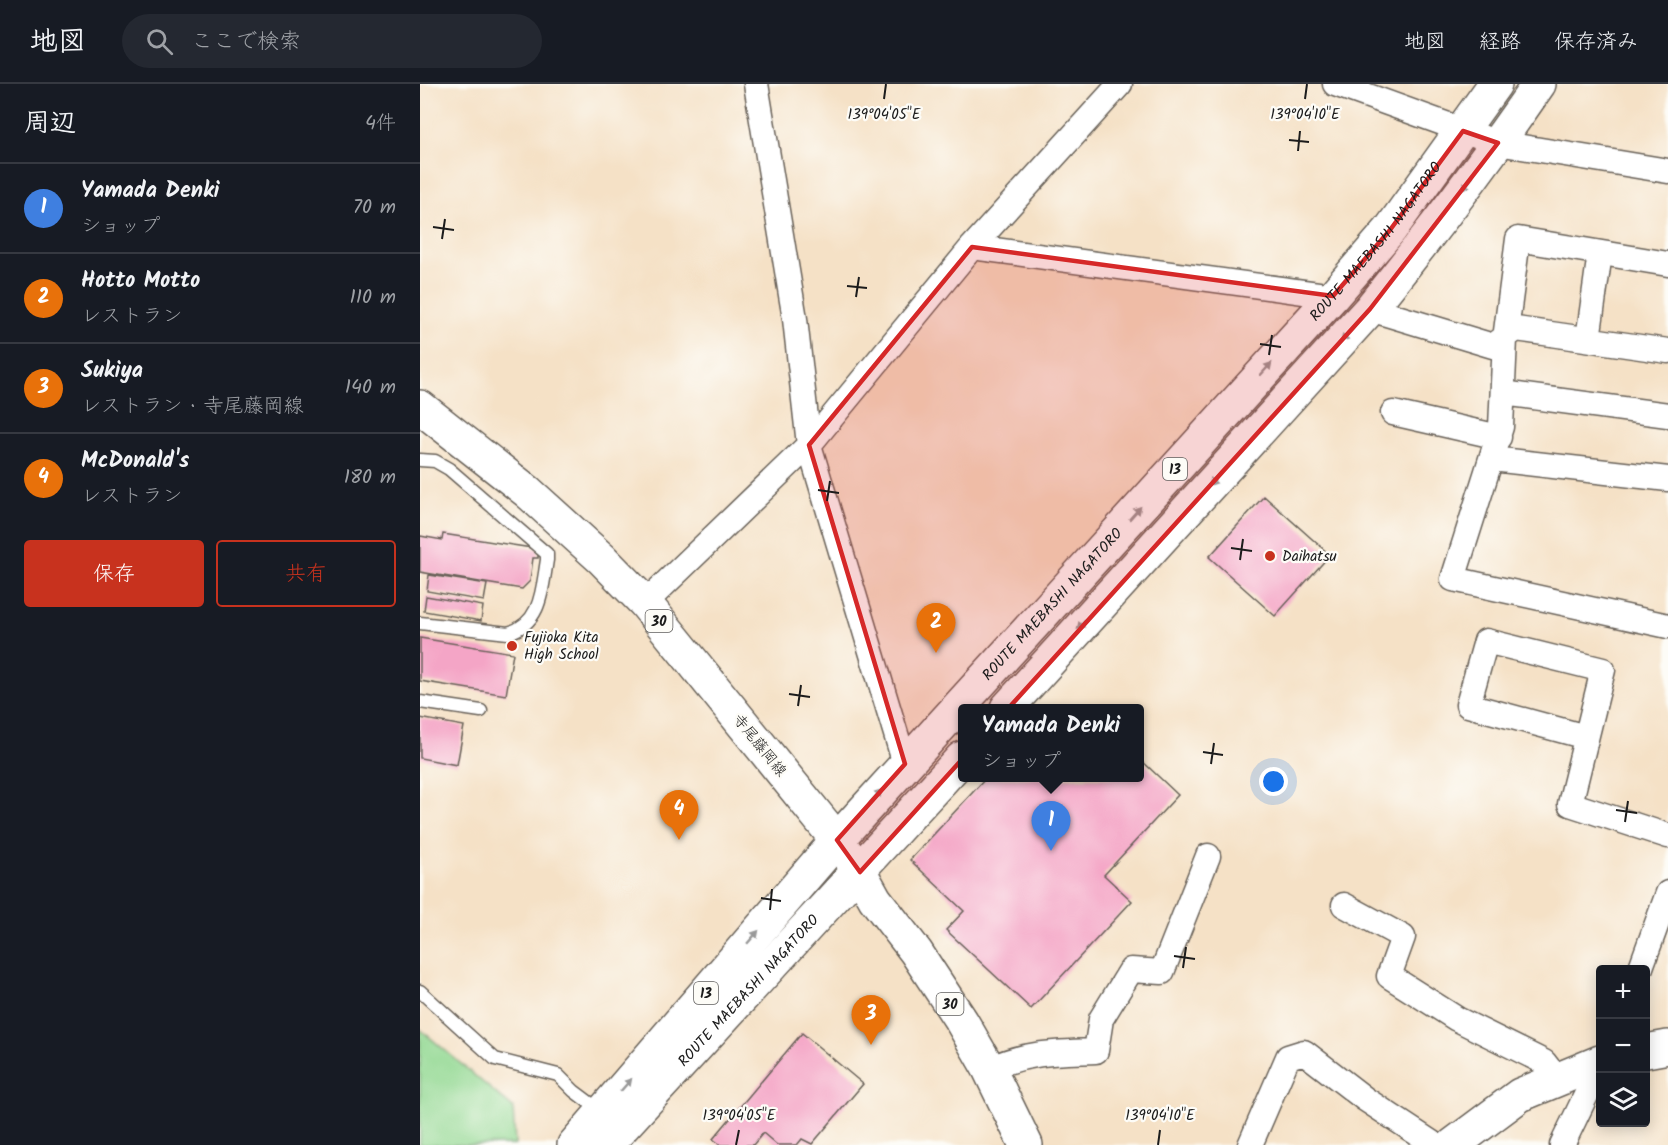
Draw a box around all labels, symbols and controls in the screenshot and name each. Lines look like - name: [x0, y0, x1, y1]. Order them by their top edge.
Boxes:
- search box: [122, 14, 542, 68]
- text: 地図: [30, 20, 86, 65]
- icon: search: [143, 25, 176, 58]
- text: ここで検索: [191, 25, 301, 60]
- text: 地図: [1404, 26, 1446, 59]
- text: 経路: [1479, 26, 1521, 59]
- text: 保存済み: [1554, 26, 1638, 59]
- text: 周辺: [24, 103, 76, 145]
- text: 139°04'05"E: [848, 103, 922, 127]
- text: 139°04'10"E: [1270, 103, 1341, 127]
- text: 4件: [365, 108, 396, 140]
- street label: ROUTE MAEBASHI NAGATORO: [1304, 157, 1448, 327]
- text: Yamada Denki: [81, 174, 220, 209]
- one-way arrow: [1462, 175, 1475, 191]
- text: 1: [40, 192, 47, 224]
- text: 70 m: [353, 192, 396, 224]
- text: ショップ: [81, 211, 160, 243]
- text: Hotto Motto: [81, 264, 200, 299]
- text: 2: [38, 282, 49, 314]
- text: 110 m: [350, 282, 396, 314]
- text: レストラン: [81, 301, 183, 333]
- one-way arrow: [1340, 328, 1354, 342]
- text: Sukiya: [81, 354, 143, 389]
- one-way arrow: [1259, 362, 1272, 377]
- text: 3: [38, 372, 49, 404]
- text: 140 m: [345, 372, 396, 404]
- text: レストラン · 寺尾藤岡線: [81, 391, 303, 423]
- text: McDonald's: [81, 444, 189, 479]
- road number: 13: [1163, 458, 1187, 480]
- text: 4: [38, 462, 49, 494]
- text: 180 m: [344, 462, 396, 494]
- one-way arrow: [1209, 471, 1222, 486]
- text: レストラン: [81, 481, 183, 513]
- one-way arrow: [1128, 506, 1141, 521]
- street label: ROUTE MAEBASHI NAGATORO: [977, 523, 1129, 687]
- button: 保存: [24, 540, 204, 607]
- button: 共有: [216, 540, 396, 607]
- place label: Daihatsu: [1282, 545, 1337, 569]
- marker: Daihatsu: [1263, 549, 1277, 563]
- pin: 2: [916, 604, 956, 653]
- road number: 30: [646, 610, 672, 632]
- one-way arrow: [1077, 615, 1090, 630]
- place label: Fujioka Kita High School: [524, 626, 599, 667]
- marker: Fujioka Kita High School: [505, 639, 519, 653]
- popup: [958, 704, 1144, 782]
- street label: 寺尾藤岡線: [726, 709, 792, 782]
- text: Yamada Denki: [982, 709, 1120, 744]
- text: ショップ: [982, 746, 1061, 778]
- your location: [1259, 767, 1288, 796]
- one-way arrow: [869, 789, 883, 804]
- pin: 4: [660, 790, 698, 840]
- pin: 1: [1032, 802, 1070, 851]
- street label: ROUTE MAEBASHI NAGATORO: [672, 910, 825, 1073]
- one-way arrow: [746, 930, 759, 945]
- map controls: [1596, 965, 1650, 1127]
- button: +: [1596, 965, 1650, 1019]
- road number: 13: [694, 982, 718, 1004]
- road number: 30: [936, 993, 964, 1015]
- pin: 3: [852, 996, 890, 1045]
- button: −: [1596, 1019, 1650, 1073]
- button: layers: [1596, 1073, 1650, 1127]
- one-way arrow: [620, 1077, 633, 1093]
- text: 139°04'05"E: [703, 1104, 777, 1128]
- text: 139°04'10"E: [1125, 1104, 1196, 1128]

